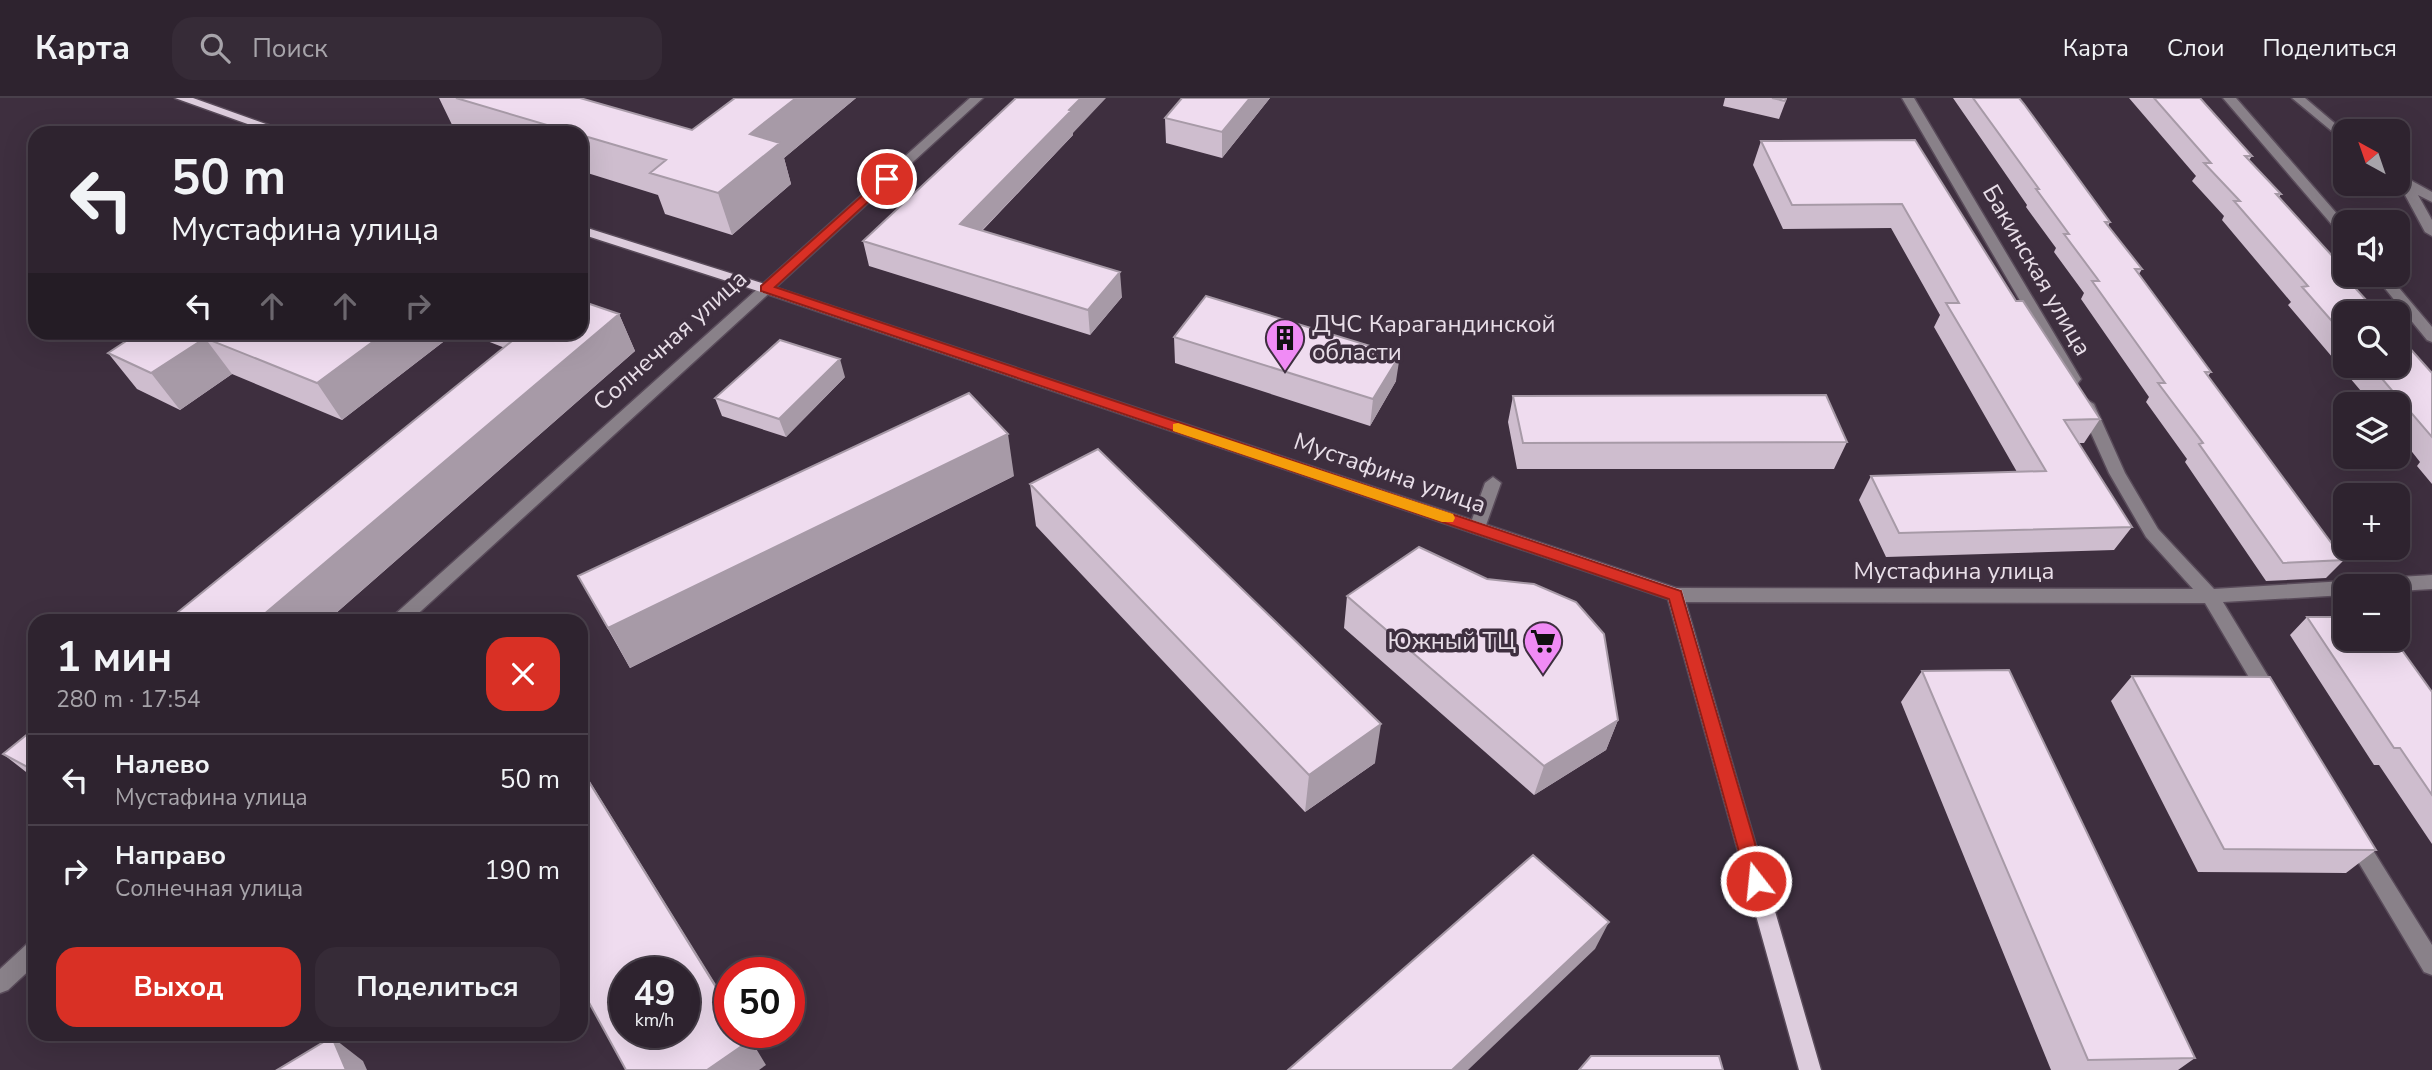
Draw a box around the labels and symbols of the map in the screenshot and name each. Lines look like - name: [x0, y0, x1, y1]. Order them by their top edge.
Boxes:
- north arrow: [2333, 119, 2410, 196]
- pin: [857, 149, 917, 209]
- street label: Бакинская улица: [1975, 179, 2099, 361]
- street label: Солнечная улица: [586, 262, 754, 418]
- place label: ДЧС Карагандинской области: [1312, 308, 1556, 368]
- building icon: ДЧС Карагандинской области: [1264, 317, 1306, 372]
- street label: Мустафина улица: [1290, 425, 1490, 521]
- street label: Мустафина улица: [1853, 555, 2055, 587]
- supermarket icon: Южный ТЦ: [1522, 620, 1564, 675]
- place label: Южный ТЦ: [1388, 625, 1516, 657]
- position arrow: [1719, 844, 1793, 918]
- speed limit sign: 50: [714, 957, 805, 1048]

